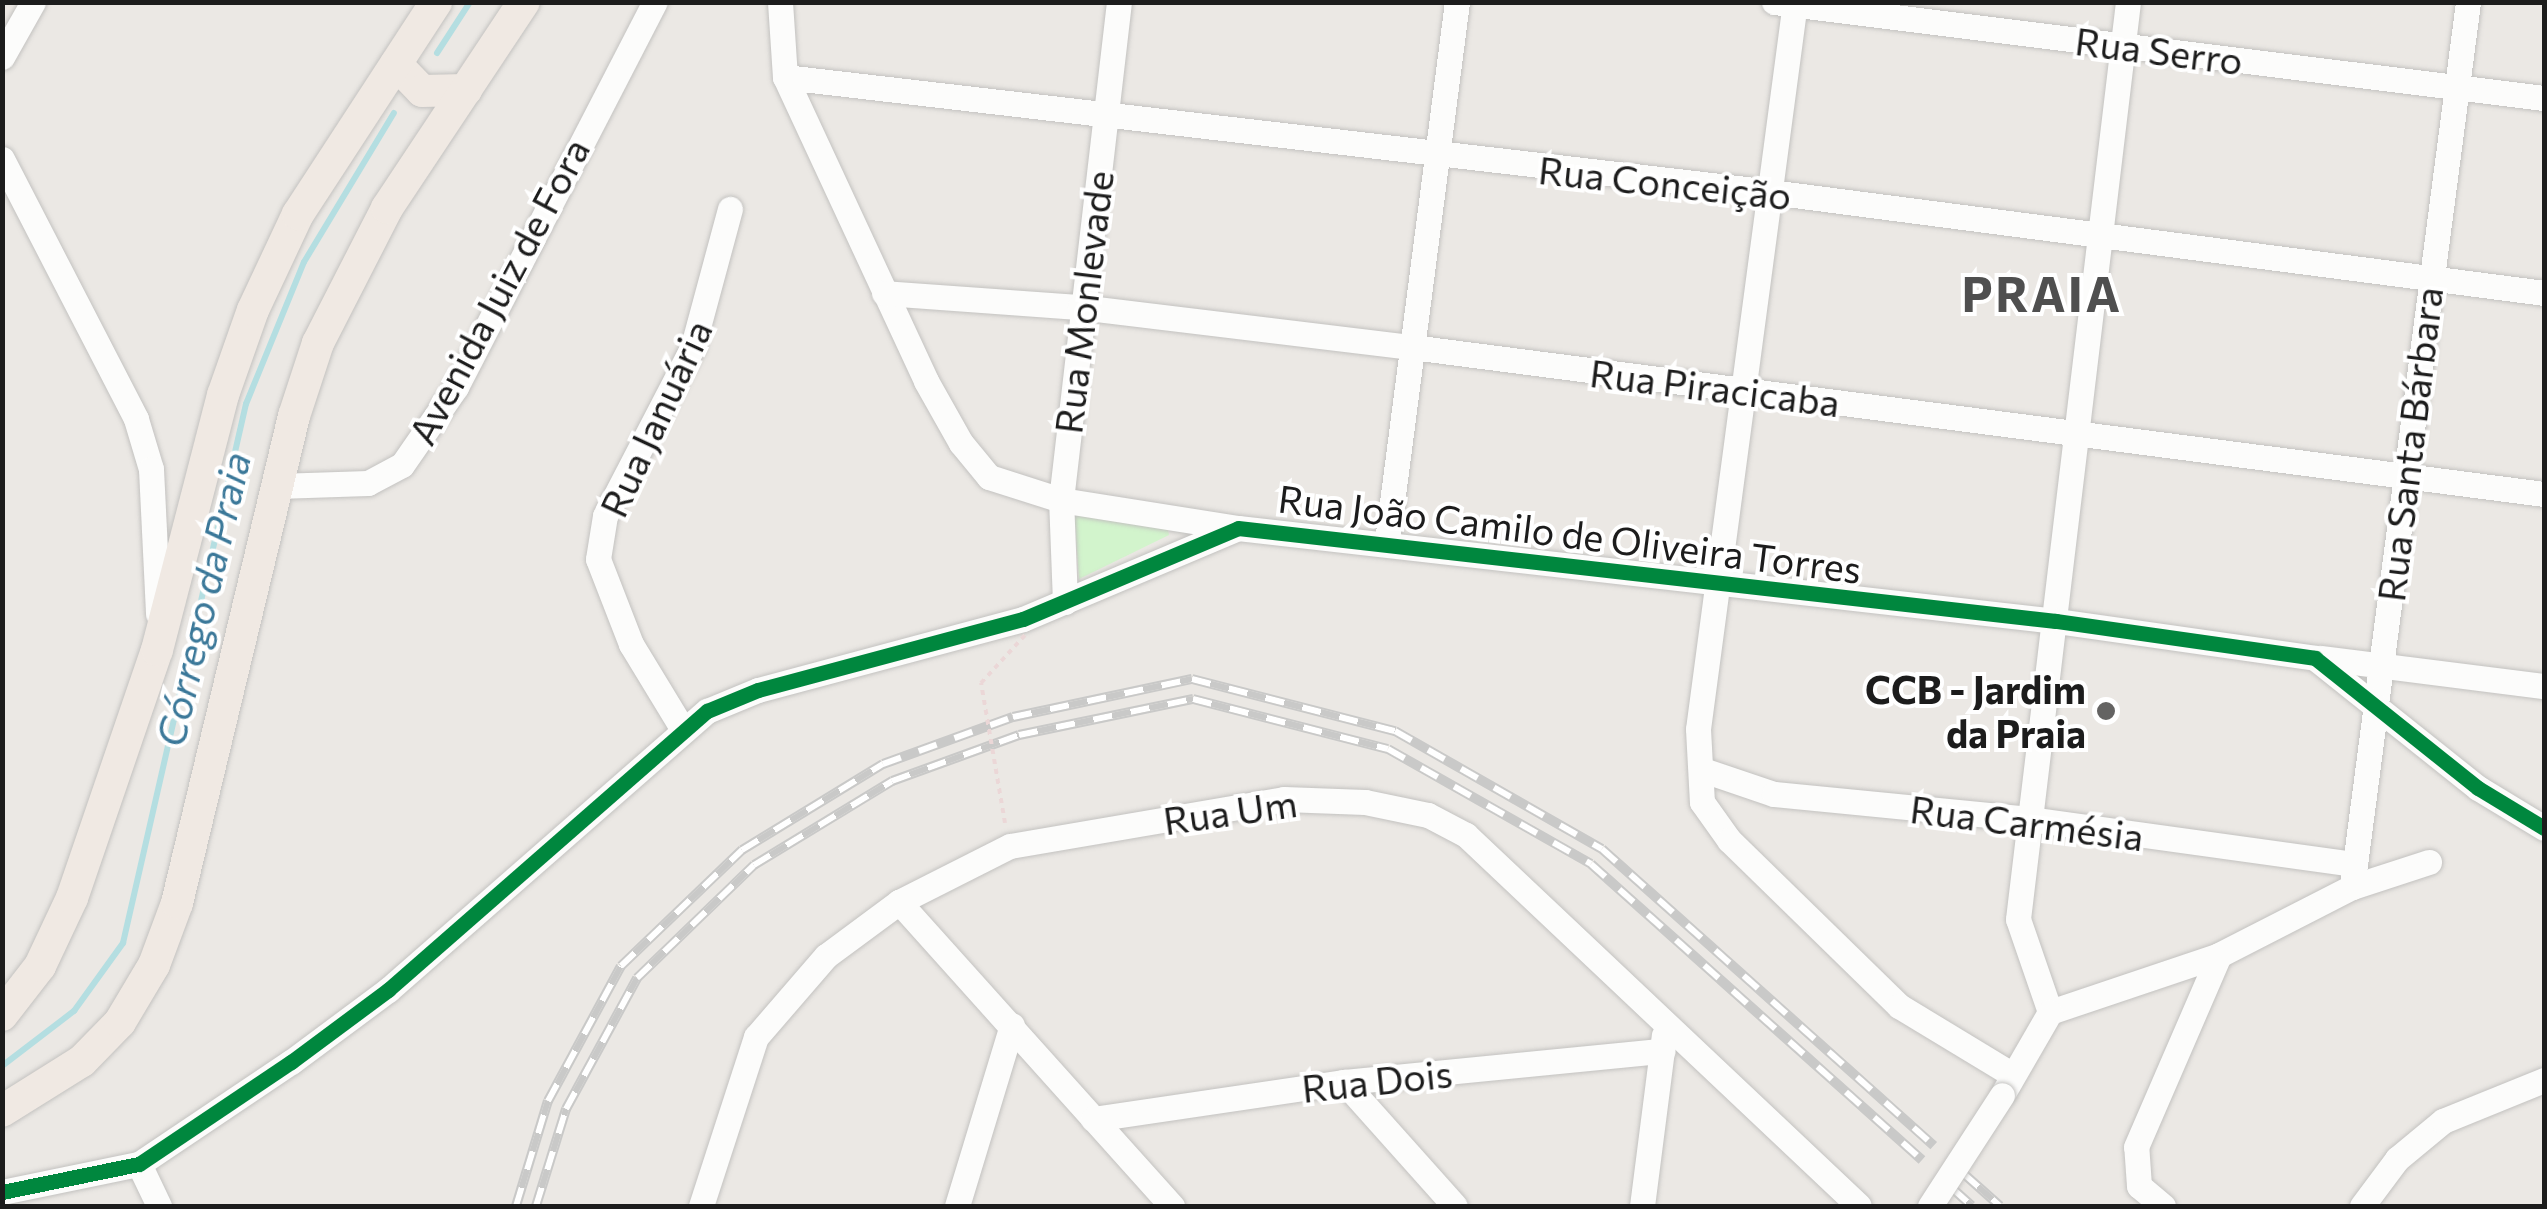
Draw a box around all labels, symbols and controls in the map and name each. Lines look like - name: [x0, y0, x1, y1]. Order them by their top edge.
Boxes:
- street label: Rua Serro: [2073, 17, 2245, 83]
- street label: Avenida Juiz de Fora: [398, 130, 598, 452]
- street label: Rua Conceição: [1536, 146, 1794, 218]
- street label: Rua Monlevade: [1044, 168, 1122, 436]
- district label: PRAIA: [1962, 264, 2122, 322]
- street label: Rua Santa Bárbara: [2367, 284, 2451, 604]
- street label: Rua Januária: [590, 312, 720, 524]
- street label: Rua Piracicaba: [1587, 349, 1843, 425]
- water label: Córrego da Praia: [145, 447, 259, 751]
- street label: Rua João Camilo de Oliveira Torres: [1276, 475, 1864, 591]
- place label: CCB - Jardim da Praia: [1865, 666, 2086, 756]
- marker: CCB - Jardim da Praia: [2095, 700, 2117, 722]
- street label: Rua Um: [1160, 779, 1300, 843]
- street label: Rua Carmésia: [1908, 785, 2146, 859]
- street label: Rua Dois: [1299, 1049, 1455, 1111]

